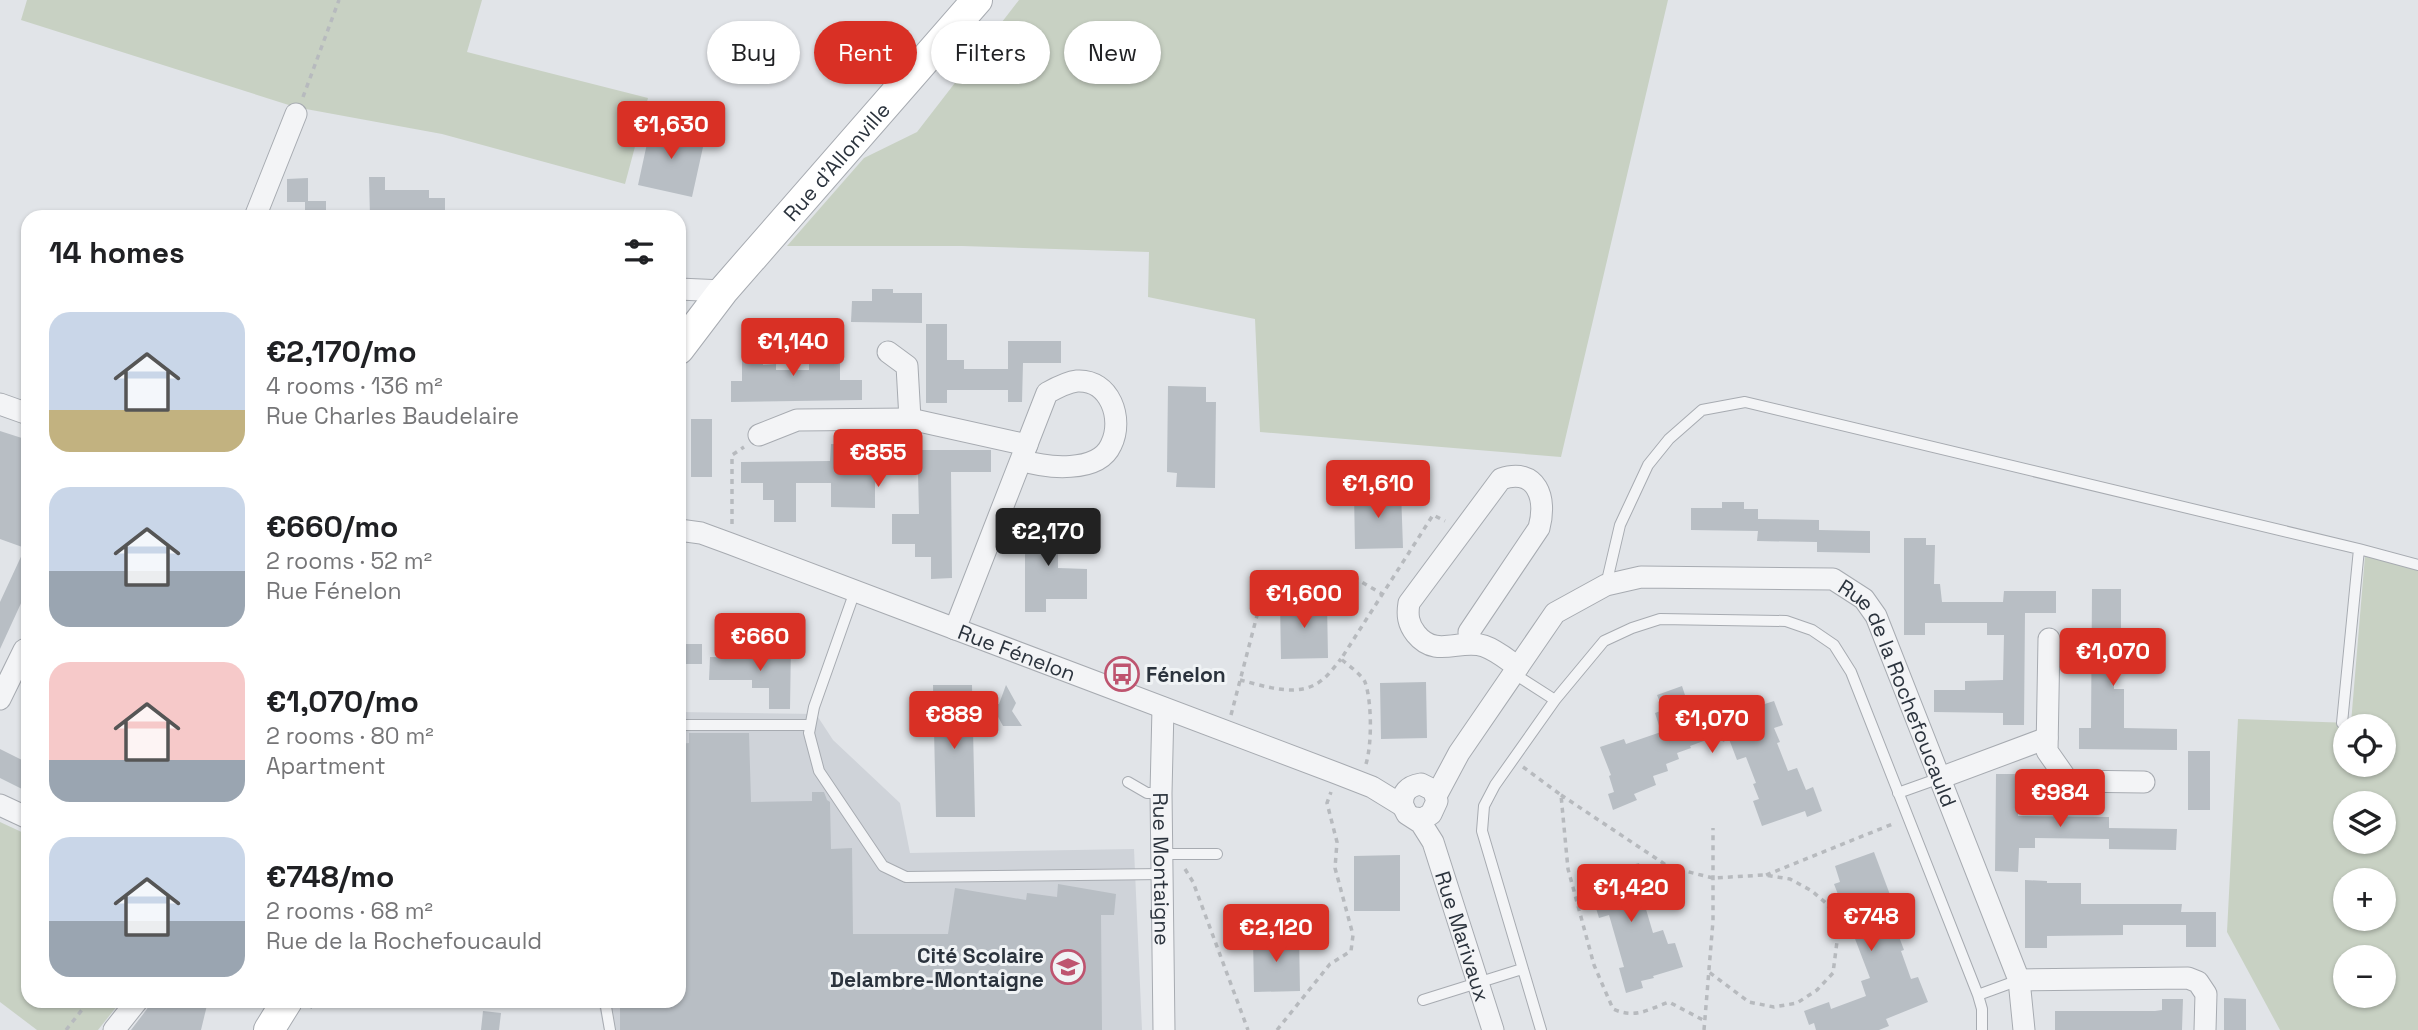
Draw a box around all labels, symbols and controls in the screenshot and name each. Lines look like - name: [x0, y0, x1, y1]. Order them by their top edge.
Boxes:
- chip: Buy: [707, 21, 800, 84]
- chip: Rent: [814, 21, 917, 84]
- chip: Filters: [931, 21, 1050, 84]
- chip: New: [1064, 21, 1161, 84]
- street label: Rue d'Allonville: [777, 96, 895, 226]
- pin: €1,630: [614, 102, 728, 161]
- text: €1,630: [633, 109, 709, 139]
- text: 14 homes: [49, 233, 185, 272]
- icon: filters: [620, 233, 658, 271]
- pin: €1,140: [736, 318, 850, 378]
- text: €1,140: [757, 326, 829, 356]
- text: €2,170/mo: [266, 332, 417, 371]
- icon: home: [105, 340, 189, 424]
- text: 4 rooms · 136 m²: [266, 371, 443, 401]
- text: Rue Charles Baudelaire: [266, 401, 519, 431]
- pin: €855: [837, 430, 919, 489]
- text: €855: [850, 437, 907, 467]
- pin: €1,610: [1321, 461, 1435, 520]
- text: €1,610: [1342, 468, 1414, 498]
- text: €660/mo: [266, 507, 398, 546]
- pin: €2,170: [991, 508, 1105, 568]
- icon: home: [105, 515, 189, 599]
- text: €2,170: [1012, 516, 1084, 546]
- text: 2 rooms · 52 m²: [266, 546, 432, 576]
- pin: €1,600: [1247, 570, 1361, 630]
- street label: Rue de la Rochefoucauld: [1833, 573, 1963, 811]
- text: Rue Fénelon: [266, 576, 402, 606]
- text: €1,600: [1266, 578, 1342, 608]
- pin: €660: [719, 614, 801, 673]
- street label: Rue Fénelon: [954, 618, 1080, 687]
- text: €660: [731, 621, 789, 651]
- pin: €1,070: [2056, 628, 2170, 688]
- text: €1,070: [2076, 636, 2150, 666]
- bus stop icon: Fénelon: [1103, 655, 1141, 693]
- place label: Fénelon: [1146, 661, 1226, 688]
- text: €1,070/mo: [266, 682, 419, 721]
- icon: home: [105, 690, 189, 774]
- pin: €889: [913, 692, 995, 751]
- pin: €1,070: [1655, 696, 1769, 755]
- text: €889: [925, 699, 983, 729]
- text: €1,070: [1675, 703, 1749, 733]
- map controls: [2333, 714, 2396, 1008]
- button: locate: [2333, 714, 2396, 777]
- text: 2 rooms · 80 m²: [266, 721, 434, 751]
- text: Apartment: [266, 751, 386, 781]
- pin: €984: [2019, 770, 2101, 829]
- text: €984: [2031, 777, 2089, 807]
- button: layers: [2333, 791, 2396, 854]
- street label: Rue Montaigne: [1147, 792, 1176, 946]
- text: €748/mo: [266, 857, 394, 896]
- pin: €1,420: [1574, 864, 1688, 924]
- icon: home: [105, 865, 189, 949]
- street label: Rue Marivaux: [1430, 868, 1496, 1005]
- button: +: [2333, 868, 2396, 931]
- text: €1,420: [1593, 872, 1669, 902]
- pin: €748: [1830, 894, 1912, 953]
- text: 2 rooms · 68 m²: [266, 896, 433, 926]
- text: €748: [1843, 901, 1899, 931]
- pin: €2,120: [1219, 904, 1333, 964]
- text: €2,120: [1239, 912, 1313, 942]
- text: Rue de la Rochefoucauld: [266, 926, 542, 956]
- place label: Cité Scolaire Delambre-Montaigne: [830, 942, 1044, 993]
- button: −: [2333, 945, 2396, 1008]
- school or university icon: Cité Scolaire Delambre-Montaigne: [1049, 948, 1087, 986]

